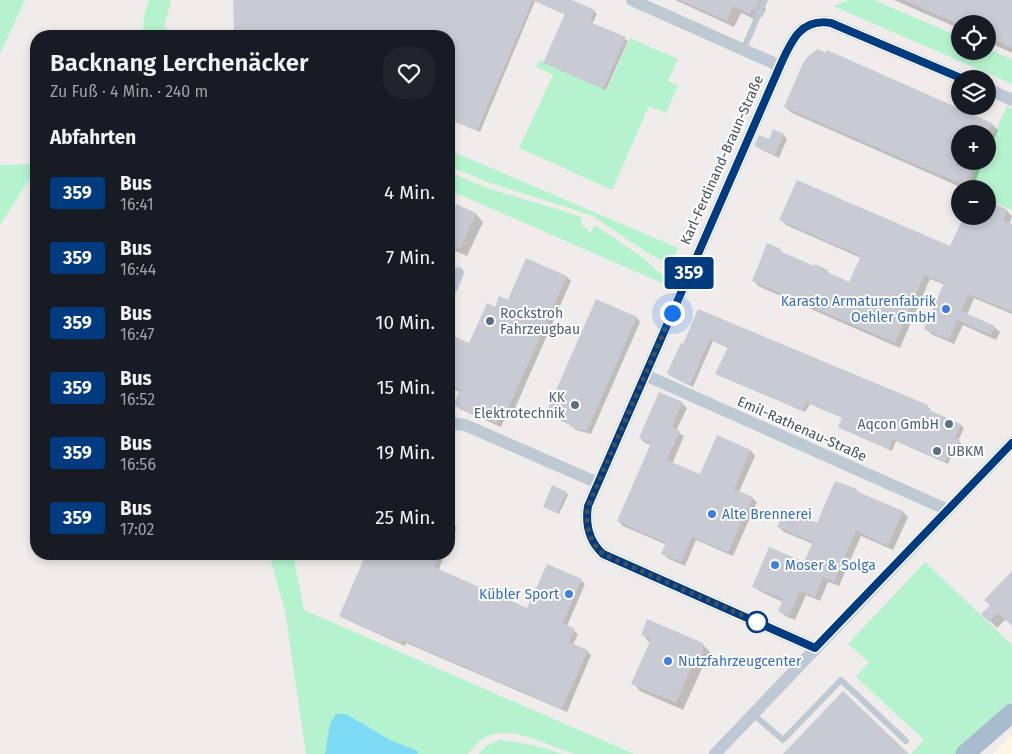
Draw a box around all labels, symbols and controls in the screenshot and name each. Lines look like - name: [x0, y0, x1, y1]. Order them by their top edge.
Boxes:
- map controls: [951, 15, 996, 225]
- button: locate: [951, 15, 996, 60]
- button: heart: [383, 47, 435, 99]
- text: Backnang Lerchenäcker: [50, 49, 308, 77]
- button: layers: [951, 70, 996, 115]
- street label: Karl-Ferdinand-Braun-Straße: [677, 73, 767, 247]
- text: Zu Fuß · 4 Min. · 240 m: [50, 82, 208, 101]
- button: +: [951, 125, 996, 170]
- text: Abfahrten: [50, 126, 136, 149]
- text: Bus: [120, 172, 152, 195]
- button: −: [951, 180, 996, 225]
- text: 4 Min.: [384, 181, 435, 204]
- text: 359: [63, 182, 92, 204]
- text: 16:41: [120, 195, 154, 214]
- text: Bus: [120, 237, 152, 260]
- text: 7 Min.: [386, 246, 435, 269]
- text: 359: [63, 247, 92, 269]
- line badge: 359: [660, 257, 718, 289]
- text: 16:44: [120, 260, 156, 279]
- text: 359: [675, 262, 703, 284]
- place label: Karasto Armaturenfabrik Oehler GmbH: [781, 293, 937, 326]
- your location: [660, 301, 685, 326]
- text: Bus: [120, 302, 152, 325]
- marker: Karasto Armaturenfabrik Oehler GmbH: [940, 303, 952, 315]
- place label: Rockstroh Fahrzeugbau: [500, 305, 580, 338]
- text: 10 Min.: [375, 311, 435, 334]
- text: 359: [63, 312, 92, 334]
- marker: Rockstroh Fahrzeugbau: [484, 315, 496, 327]
- text: 16:47: [120, 325, 154, 344]
- text: Bus: [120, 367, 152, 390]
- text: 15 Min.: [376, 376, 435, 399]
- text: 359: [63, 377, 92, 399]
- place label: KK Elektrotechnik: [474, 389, 566, 422]
- text: 16:52: [120, 390, 155, 409]
- street label: Emil-Rathenau-Straße: [735, 393, 869, 465]
- marker: KK Elektrotechnik: [569, 399, 581, 411]
- place label: Aqcon GmbH: [857, 416, 939, 433]
- marker: Aqcon GmbH: [943, 418, 955, 430]
- text: Bus: [120, 432, 152, 455]
- text: 19 Min.: [376, 441, 435, 464]
- text: 359: [63, 442, 92, 464]
- place label: UBKM: [947, 443, 984, 460]
- marker: UBKM: [931, 445, 943, 457]
- text: 16:56: [120, 455, 156, 474]
- text: Bus: [120, 497, 152, 520]
- text: 25 Min.: [375, 506, 435, 529]
- place label: Alte Brennerei: [722, 506, 812, 523]
- text: 359: [63, 507, 92, 529]
- marker: Alte Brennerei: [706, 508, 718, 520]
- text: 17:02: [120, 520, 155, 539]
- place label: Moser & Solga: [785, 557, 876, 574]
- marker: Moser & Solga: [769, 559, 781, 571]
- place label: Kübler Sport: [479, 586, 560, 603]
- marker: Kübler Sport: [563, 588, 575, 600]
- unlabelled marker: [746, 611, 768, 633]
- place label: Nutzfahrzeugcenter: [678, 653, 802, 670]
- marker: Nutzfahrzeugcenter: [662, 655, 674, 667]

